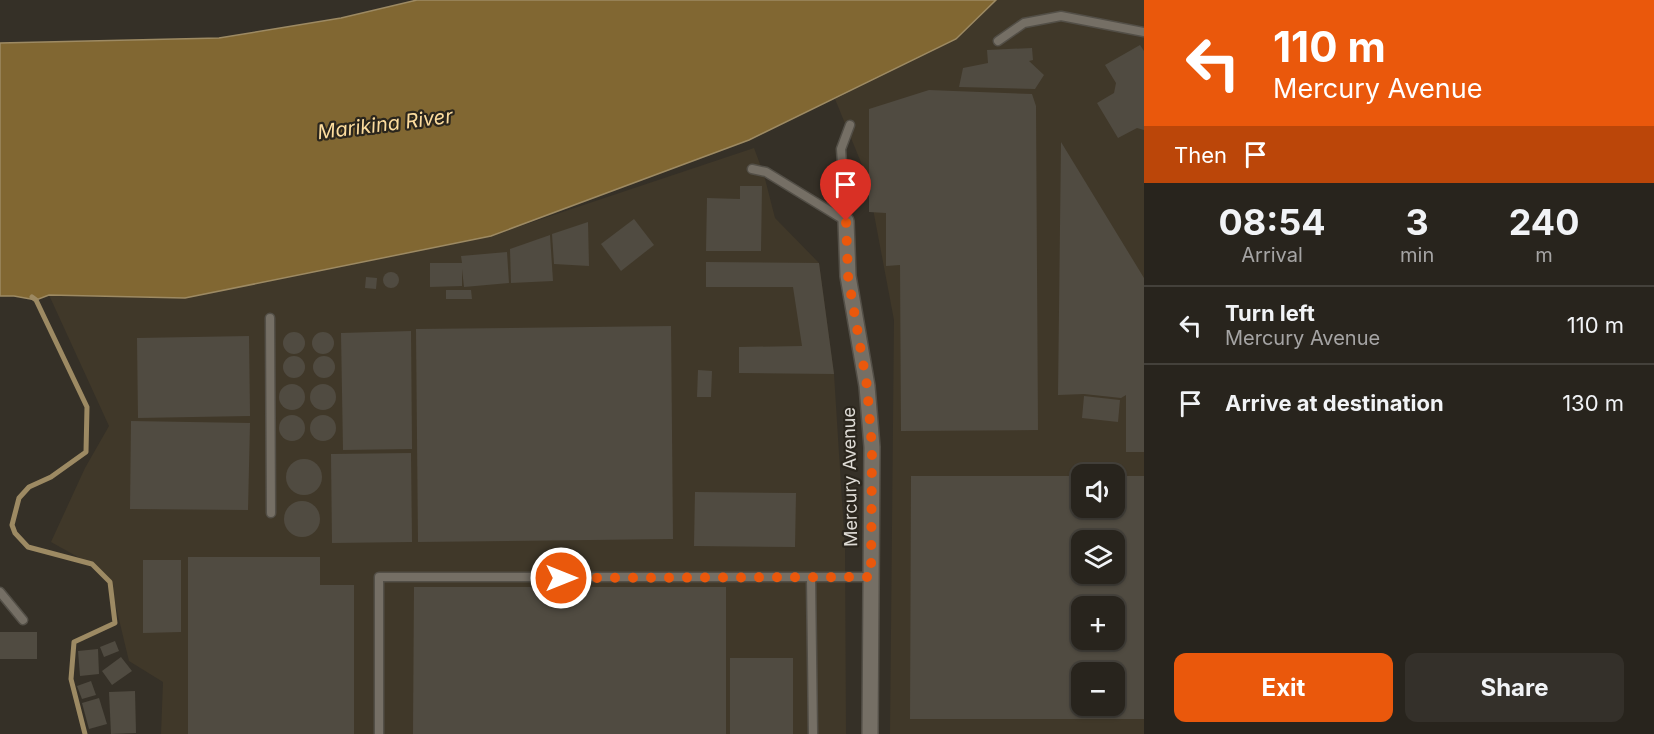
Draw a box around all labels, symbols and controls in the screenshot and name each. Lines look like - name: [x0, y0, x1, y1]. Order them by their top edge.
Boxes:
- text: 110 m: [1273, 21, 1386, 72]
- icon: left: [1174, 24, 1252, 102]
- text: Mercury Avenue: [1273, 72, 1482, 105]
- water label: Marikina River: [316, 104, 455, 144]
- icon: arrive: [1239, 138, 1272, 171]
- text: Then: [1174, 142, 1227, 168]
- pin: [820, 159, 871, 221]
- icon: arrive: [829, 168, 862, 201]
- text: 08:54: [1218, 200, 1326, 244]
- text: 3: [1406, 200, 1429, 244]
- text: 240: [1509, 200, 1579, 244]
- text: Arrival: [1241, 243, 1303, 267]
- text: min: [1400, 243, 1434, 267]
- text: m: [1535, 243, 1553, 267]
- text: Turn left: [1225, 300, 1315, 326]
- icon: left: [1174, 309, 1207, 342]
- text: 110 m: [1567, 312, 1624, 338]
- text: Mercury Avenue: [1225, 326, 1380, 350]
- icon: arrive: [1174, 387, 1207, 420]
- text: Arrive at destination: [1225, 390, 1444, 416]
- text: 130 m: [1562, 390, 1624, 416]
- street label: Mercury Avenue: [838, 407, 861, 547]
- map controls: [1071, 464, 1125, 716]
- button: sound: [1071, 464, 1125, 518]
- button: layers: [1071, 530, 1125, 584]
- position arrow: [529, 546, 593, 610]
- button: +: [1071, 596, 1125, 650]
- button: Exit: [1174, 653, 1393, 722]
- button: Share: [1405, 653, 1624, 722]
- button: −: [1071, 662, 1125, 716]

